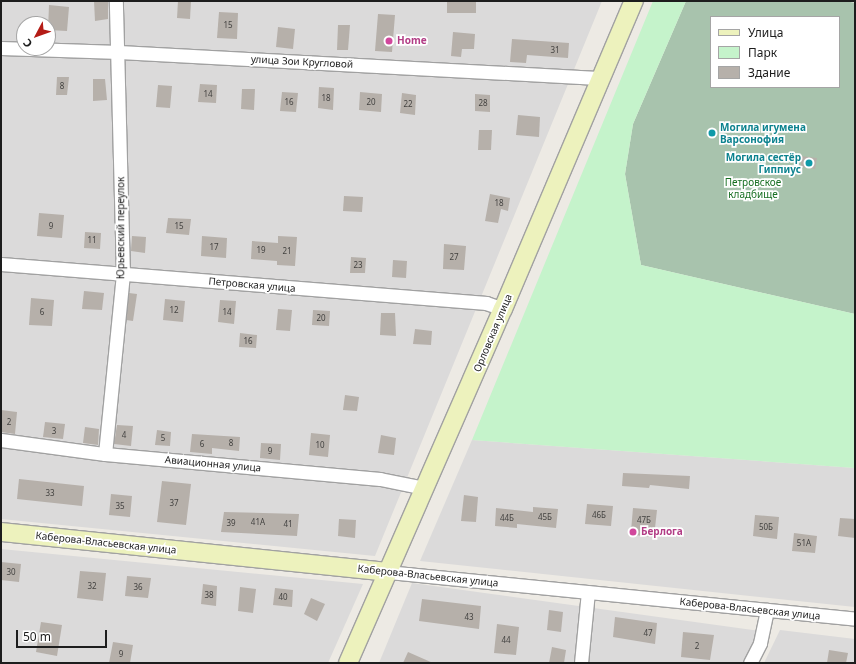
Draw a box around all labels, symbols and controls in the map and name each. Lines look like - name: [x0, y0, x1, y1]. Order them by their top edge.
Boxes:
- north arrow: [16, 16, 56, 56]
- legend: [710, 16, 840, 88]
- house number: 15: [223, 20, 233, 30]
- text: Улица: [748, 24, 783, 41]
- place label: Home: [397, 35, 427, 47]
- text: С: [19, 36, 35, 51]
- marker: Home: [384, 36, 394, 46]
- text: Парк: [748, 44, 777, 61]
- house number: 31: [550, 45, 560, 55]
- street label: улица Зои Кругловой: [251, 53, 353, 71]
- text: Здание: [748, 64, 790, 81]
- house number: 8: [60, 81, 64, 91]
- house number: 14: [203, 89, 213, 99]
- house number: 18: [321, 93, 331, 103]
- house number: 16: [284, 97, 294, 107]
- house number: 20: [366, 97, 376, 107]
- house number: 28: [478, 98, 488, 108]
- house number: 22: [403, 99, 413, 109]
- place label: Могила игумена Варсонофия: [720, 121, 806, 144]
- marker: Могила игумена Варсонофия: [707, 128, 717, 138]
- place label: Могила сестёр Гиппиус: [726, 151, 801, 174]
- marker: Могила сестёр Гиппиус: [804, 158, 814, 168]
- park label: Петровское кладбище: [725, 176, 781, 200]
- street label: Юрьевский переулок: [115, 177, 127, 279]
- house number: 18: [494, 198, 504, 208]
- house number: 9: [49, 221, 53, 231]
- house number: 15: [174, 221, 184, 231]
- house number: 11: [87, 235, 97, 245]
- house number: 17: [209, 242, 219, 252]
- house number: 19: [256, 245, 266, 255]
- house number: 21: [282, 246, 292, 256]
- house number: 27: [449, 252, 459, 262]
- house number: 23: [353, 260, 363, 270]
- street label: Петровская улица: [208, 275, 296, 295]
- street label: Орловская улица: [471, 292, 515, 374]
- house number: 12: [169, 305, 179, 315]
- house number: 6: [40, 307, 44, 317]
- house number: 14: [222, 307, 232, 317]
- house number: 20: [316, 313, 326, 323]
- house number: 16: [243, 336, 253, 346]
- house number: 2: [7, 417, 11, 427]
- house number: 3: [52, 426, 56, 436]
- house number: 4: [122, 430, 126, 440]
- house number: 5: [161, 433, 165, 443]
- house number: 8: [229, 438, 233, 448]
- house number: 6: [200, 439, 204, 449]
- house number: 10: [315, 440, 325, 450]
- house number: 9: [268, 446, 272, 456]
- street label: Авиационная улица: [164, 454, 262, 474]
- house number: 33: [45, 488, 55, 498]
- house number: 37: [169, 498, 179, 508]
- house number: 35: [115, 501, 125, 511]
- house number: 46Б: [592, 510, 606, 520]
- house number: 45Б: [538, 512, 552, 522]
- house number: 44Б: [500, 513, 514, 523]
- house number: 47Б: [637, 515, 651, 525]
- house number: 41А: [251, 517, 265, 527]
- house number: 39: [226, 518, 236, 528]
- house number: 41: [283, 519, 293, 529]
- house number: 50Б: [759, 522, 773, 532]
- place label: Берлога: [641, 526, 683, 538]
- marker: Берлога: [628, 527, 638, 537]
- street label: Каберова-Власьевская улица: [35, 530, 177, 556]
- house number: 51А: [797, 538, 811, 548]
- street label: Каберова-Власьевская улица: [357, 563, 499, 589]
- house number: 30: [6, 567, 16, 577]
- house number: 32: [87, 581, 97, 591]
- house number: 36: [133, 582, 143, 592]
- house number: 38: [204, 590, 214, 600]
- house number: 40: [278, 592, 288, 602]
- street label: Каберова-Власьевская улица: [679, 596, 821, 622]
- house number: 43: [464, 612, 474, 622]
- scale bar: [18, 622, 109, 648]
- text: 50 m: [23, 628, 51, 645]
- house number: 47: [643, 628, 653, 638]
- house number: 44: [501, 635, 511, 645]
- house number: 2: [695, 641, 699, 651]
- house number: 9: [119, 649, 123, 659]

